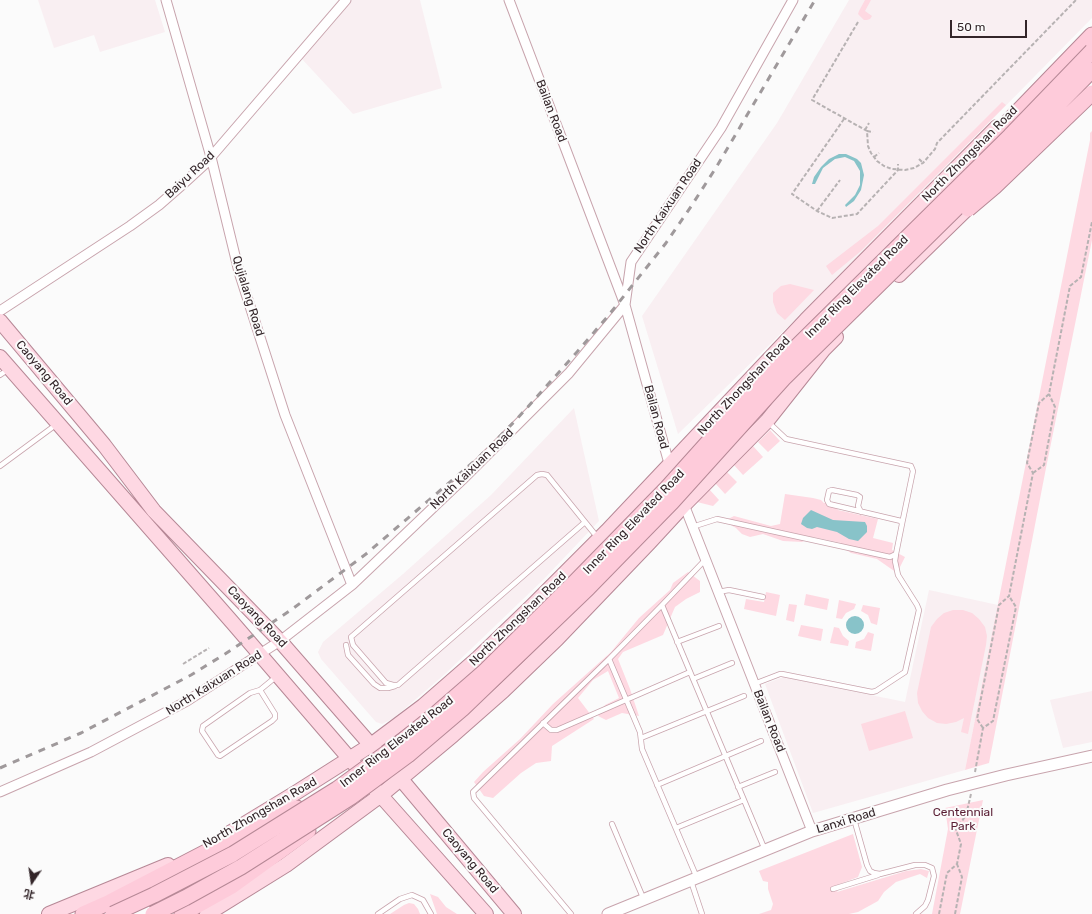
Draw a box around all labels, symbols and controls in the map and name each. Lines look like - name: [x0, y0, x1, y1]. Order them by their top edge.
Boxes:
- scale bar: [952, 12, 1029, 38]
- text: 50 m: [957, 20, 985, 34]
- street label: Bailan Road: [532, 78, 570, 144]
- street label: North Zhongshan Road: [919, 103, 1021, 205]
- street label: Baiyu Road: [162, 148, 218, 202]
- street label: North Kaixuan Road: [631, 156, 705, 256]
- street label: Inner Ring Elevated Road: [802, 232, 912, 342]
- street label: Qujialang Road: [229, 254, 267, 338]
- street label: North Zhongshan Road: [695, 334, 793, 438]
- street label: Caoyang Road: [13, 338, 75, 408]
- street label: Bailan Road: [641, 383, 671, 451]
- street label: North Kaixuan Road: [427, 425, 517, 513]
- street label: Inner Ring Elevated Road: [580, 467, 688, 577]
- street label: North Zhongshan Road: [467, 569, 569, 669]
- street label: Caoyang Road: [224, 583, 290, 651]
- street label: North Kaixuan Road: [163, 648, 265, 718]
- street label: Bailan Road: [750, 688, 788, 754]
- street label: Inner Ring Elevated Road: [337, 693, 457, 791]
- street label: North Zhongshan Road: [200, 774, 320, 852]
- street label: Lanxi Road: [815, 805, 877, 837]
- park label: Centennial Park: [933, 806, 993, 834]
- street label: Caoyang Road: [439, 826, 501, 896]
- north arrow: [12, 862, 52, 902]
- text: 北: [22, 887, 36, 902]

